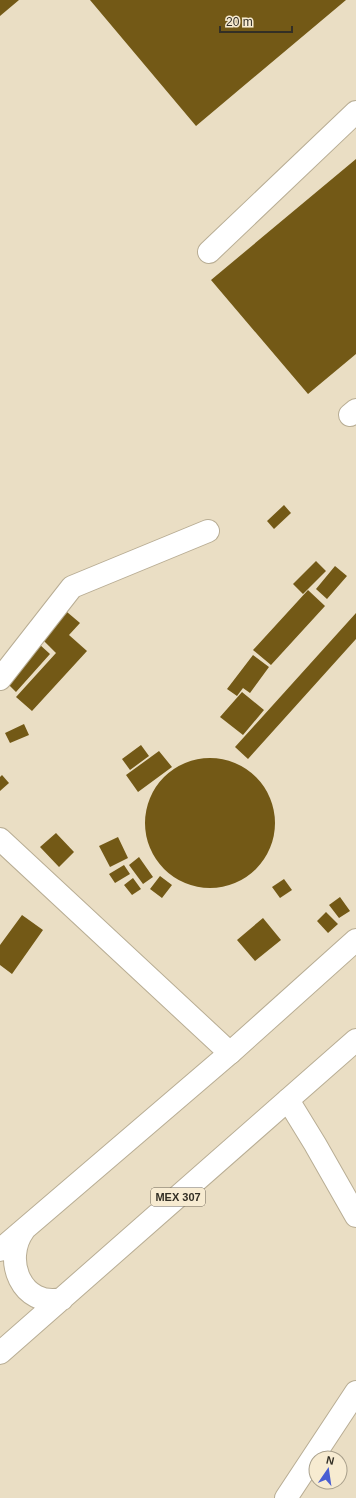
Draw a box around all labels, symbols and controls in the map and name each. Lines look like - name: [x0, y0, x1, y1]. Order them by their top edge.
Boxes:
- scale bar: [220, 8, 292, 34]
- text: 20 m: [226, 15, 253, 29]
- road number: MEX 307: [151, 1188, 205, 1206]
- north arrow: [308, 1450, 348, 1490]
- text: N: [325, 1454, 336, 1467]

